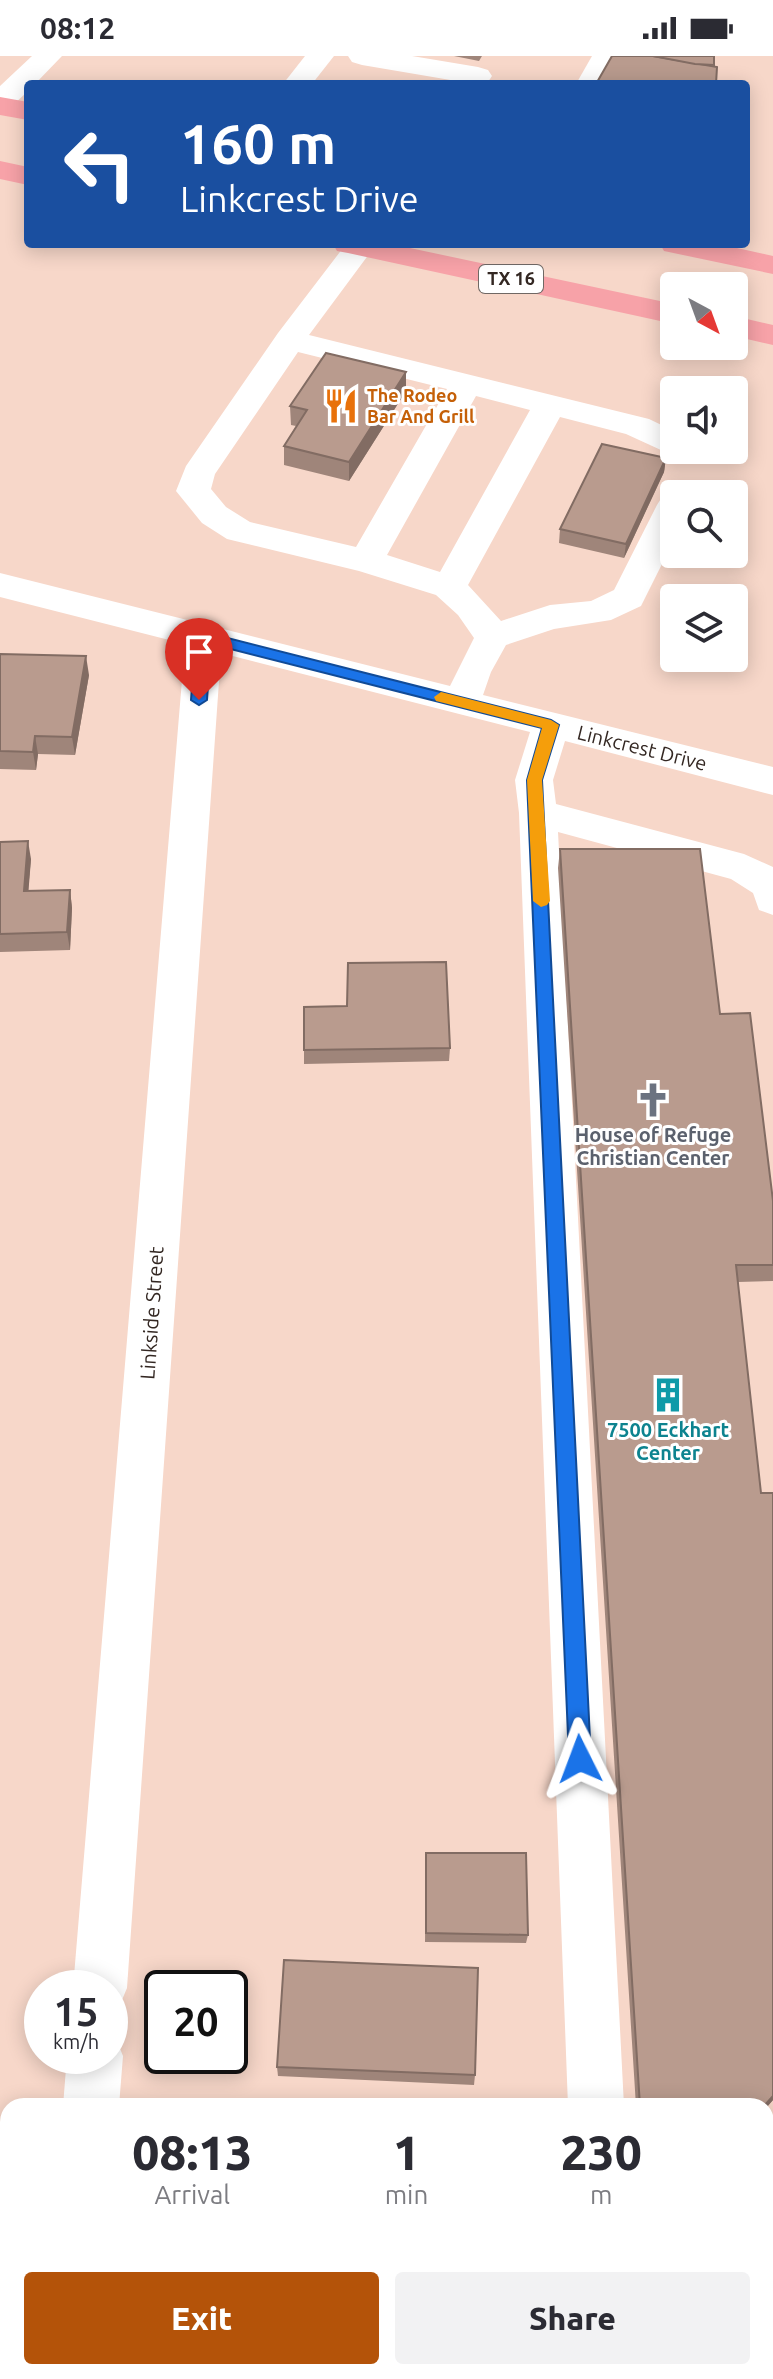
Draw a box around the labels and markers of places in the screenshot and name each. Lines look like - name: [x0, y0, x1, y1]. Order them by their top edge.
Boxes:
- place label: The Rodeo Bar And Grill: [367, 385, 475, 426]
- restaurant icon: The Rodeo Bar And Grill: [322, 387, 360, 425]
- pin: [165, 618, 233, 700]
- church icon: House of Refuge Christian Center: [634, 1081, 672, 1119]
- place label: House of Refuge Christian Center: [575, 1123, 731, 1169]
- building icon: 7500 Eckhart Center: [649, 1376, 687, 1414]
- place label: 7500 Eckhart Center: [607, 1418, 729, 1464]

